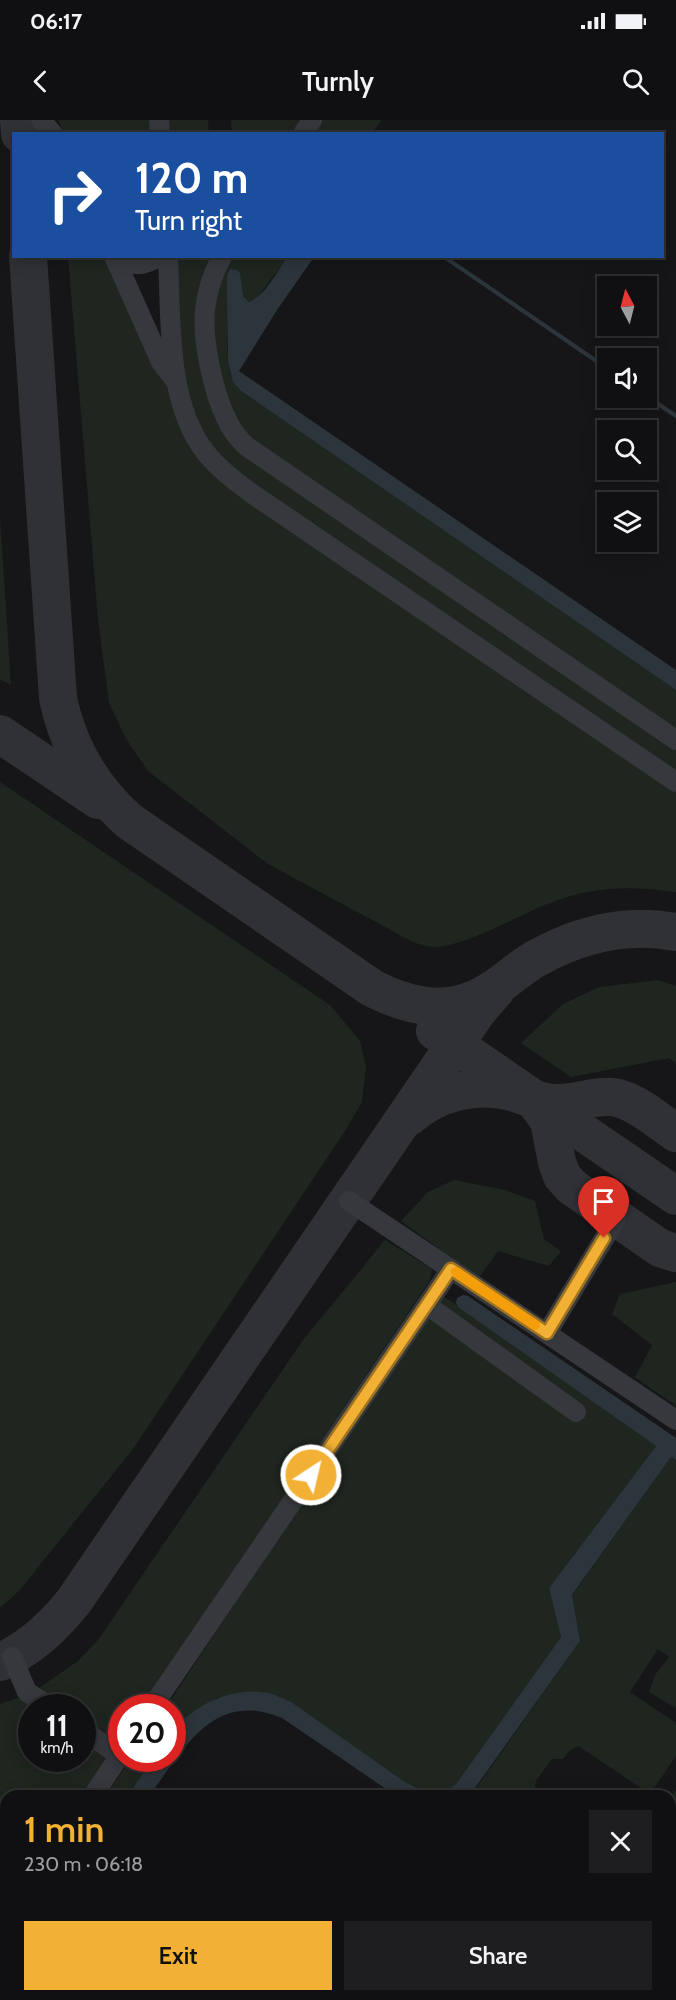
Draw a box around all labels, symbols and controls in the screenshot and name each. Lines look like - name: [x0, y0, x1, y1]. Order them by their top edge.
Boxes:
- text: 06:17: [30, 8, 82, 35]
- icon: back: [24, 65, 57, 98]
- text: Turnly: [302, 65, 374, 98]
- icon: search: [619, 65, 652, 98]
- text: 120 m: [135, 152, 248, 204]
- icon: right: [36, 156, 114, 234]
- text: Turn right: [135, 204, 242, 237]
- north arrow: [597, 276, 657, 336]
- map controls: [597, 276, 657, 552]
- button: sound: [597, 348, 657, 408]
- button: search: [597, 420, 657, 480]
- button: layers: [597, 492, 657, 552]
- pin: [578, 1176, 629, 1238]
- icon: arrive: [587, 1185, 620, 1218]
- position arrow: [279, 1443, 343, 1507]
- speed limit sign: 20: [108, 1694, 186, 1772]
- text: 11: [46, 1707, 68, 1744]
- text: km/h: [41, 1739, 73, 1757]
- text: 1 min: [24, 1807, 104, 1851]
- button: close: [589, 1810, 652, 1873]
- text: 230 m · 06:18: [24, 1852, 143, 1876]
- button: Exit: [24, 1921, 332, 1990]
- button: Share: [344, 1921, 652, 1990]

